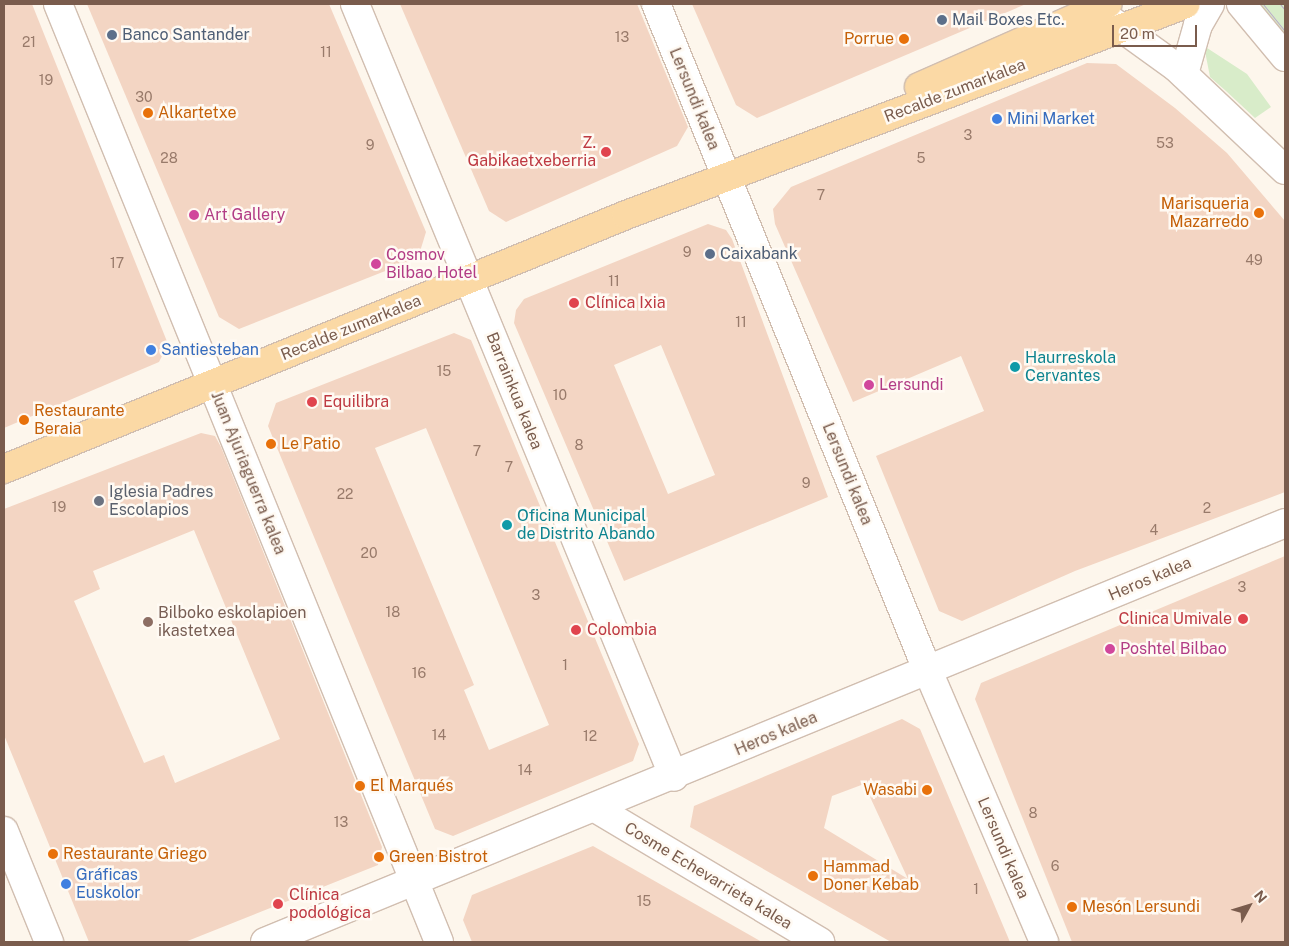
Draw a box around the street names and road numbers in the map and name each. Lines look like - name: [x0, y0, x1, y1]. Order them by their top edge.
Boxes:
- street label: Lersundi kalea: [665, 45, 723, 153]
- street label: Recalde zumarkalea: [882, 55, 1028, 127]
- street label: Recalde zumarkalea: [278, 291, 424, 365]
- street label: Barrainkua kalea: [482, 330, 546, 452]
- street label: Juan Ajuriaguerra kalea: [206, 389, 290, 557]
- street label: Lersundi kalea: [818, 420, 876, 528]
- street label: Heros kalea: [1106, 553, 1194, 605]
- street label: Heros kalea: [732, 708, 820, 760]
- street label: Lersundi kalea: [973, 794, 1033, 902]
- street label: Cosme Echevarrieta kalea: [621, 818, 795, 934]

